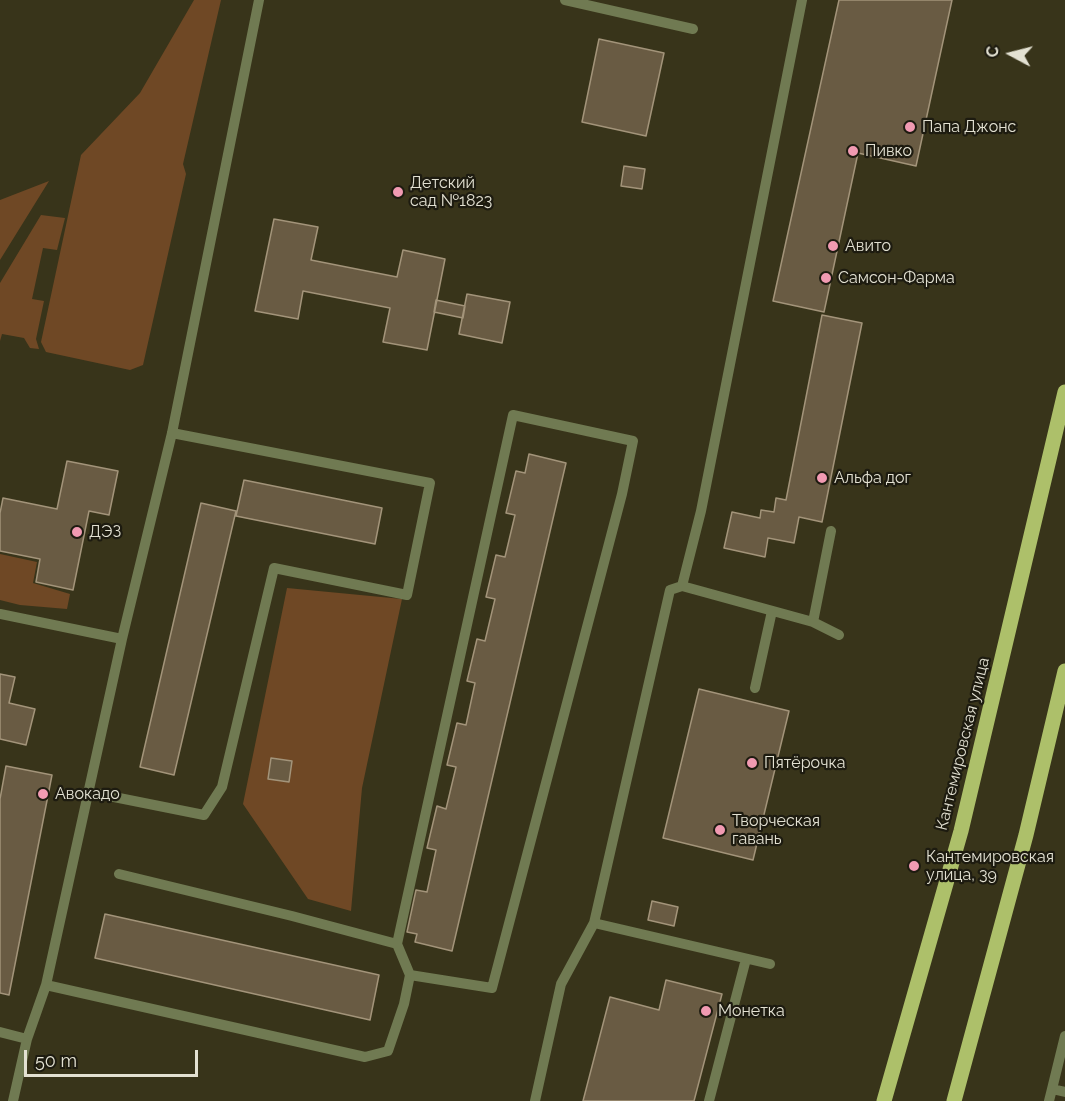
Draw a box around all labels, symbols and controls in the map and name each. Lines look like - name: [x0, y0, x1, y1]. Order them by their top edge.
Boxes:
- north arrow: [981, 24, 1041, 84]
- text: С: [983, 45, 1003, 58]
- place label: Папа Джонс: [922, 117, 1016, 137]
- marker: Папа Джонс: [903, 120, 917, 134]
- place label: Пивко: [865, 141, 912, 161]
- marker: Пивко: [846, 144, 860, 158]
- place label: Детский сад №1823: [410, 173, 492, 211]
- marker: Детский сад №1823: [391, 185, 405, 199]
- place label: Авито: [845, 236, 891, 256]
- marker: Авито: [826, 239, 840, 253]
- place label: Самсон-Фарма: [838, 268, 955, 288]
- marker: Самсон-Фарма: [819, 271, 833, 285]
- place label: Альфа дог: [834, 468, 911, 488]
- marker: Альфа дог: [815, 471, 829, 485]
- place label: ДЭЗ: [89, 522, 121, 542]
- marker: ДЭЗ: [70, 525, 84, 539]
- street label: Кантемировская улица: [932, 656, 994, 832]
- place label: Пятёрочка: [764, 753, 845, 773]
- marker: Пятёрочка: [745, 756, 759, 770]
- place label: Авокадо: [55, 784, 120, 804]
- marker: Авокадо: [36, 787, 50, 801]
- place label: Творческая гавань: [732, 811, 820, 849]
- marker: Творческая гавань: [713, 823, 727, 837]
- place label: Кантемировская улица, 39: [926, 847, 1054, 885]
- marker: Кантемировская улица, 39: [907, 859, 921, 873]
- place label: Монетка: [718, 1001, 785, 1021]
- marker: Монетка: [699, 1004, 713, 1018]
- scale bar: [27, 1038, 201, 1076]
- text: 50 m: [35, 1050, 77, 1071]

